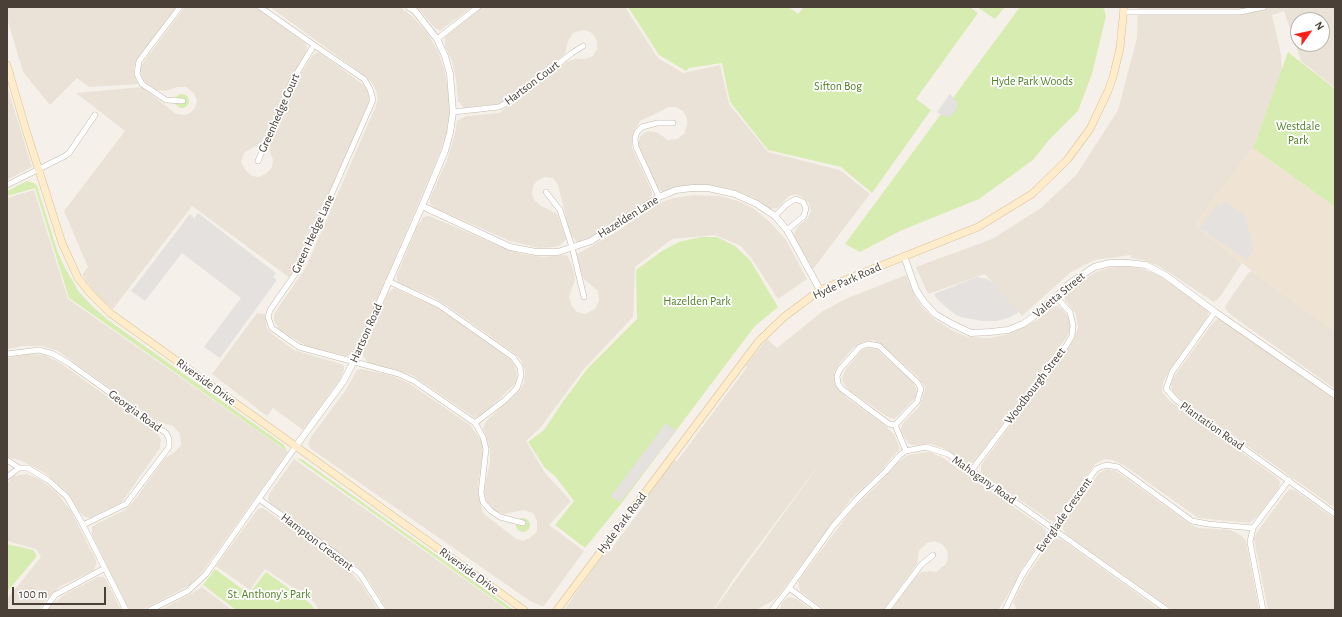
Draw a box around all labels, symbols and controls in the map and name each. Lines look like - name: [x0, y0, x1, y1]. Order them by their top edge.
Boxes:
- north arrow: [1290, 12, 1330, 52]
- text: N: [1313, 20, 1326, 32]
- street label: Hartson Court: [502, 58, 562, 108]
- street label: Greenhedge Court: [255, 71, 303, 155]
- park label: Hyde Park Woods: [991, 74, 1073, 88]
- park label: Sifton Bog: [814, 79, 862, 93]
- park label: Westdale Park: [1276, 119, 1320, 147]
- street label: Green Hedge Lane: [288, 192, 338, 276]
- street label: Hazelden Lane: [595, 193, 661, 241]
- street label: Hyde Park Road: [811, 260, 883, 302]
- street label: Valetta Street: [1030, 269, 1088, 321]
- park label: Hazelden Park: [663, 294, 731, 308]
- street label: Hartson Road: [347, 301, 385, 365]
- street label: Woodbourgh Street: [1001, 345, 1069, 427]
- street label: Riverside Drive: [173, 356, 239, 408]
- street label: Georgia Road: [106, 387, 164, 435]
- street label: Plantation Road: [1177, 399, 1247, 453]
- street label: Mahogany Road: [949, 453, 1019, 507]
- street label: Everglade Crescent: [1033, 475, 1095, 555]
- street label: Hyde Park Road: [594, 489, 650, 557]
- street label: Hampton Crescent: [278, 510, 356, 574]
- street label: Riverside Drive: [436, 545, 502, 597]
- scale bar: [14, 579, 108, 605]
- park label: St. Anthony's Park: [228, 587, 310, 601]
- text: 100 m: [19, 588, 47, 600]

